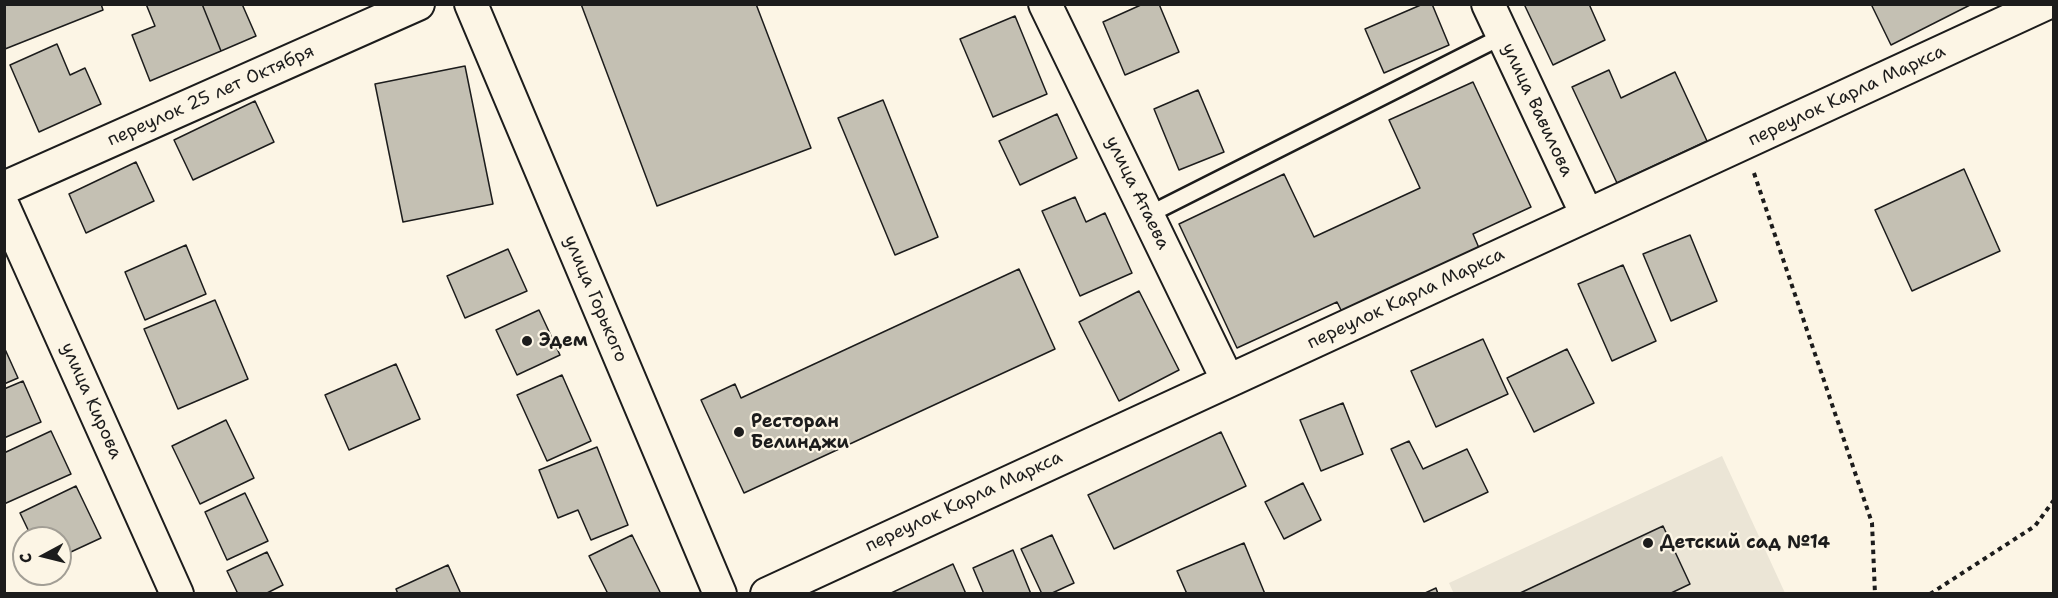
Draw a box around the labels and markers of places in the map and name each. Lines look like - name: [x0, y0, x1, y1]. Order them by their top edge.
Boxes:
- place label: Эдем: [539, 330, 588, 352]
- marker: Эдем: [520, 334, 534, 348]
- place label: Ресторан Белинджи: [751, 411, 849, 454]
- marker: Ресторан Белинджи: [732, 425, 746, 439]
- place label: Детский сад №14: [1660, 532, 1830, 554]
- marker: Детский сад №14: [1641, 536, 1655, 550]

